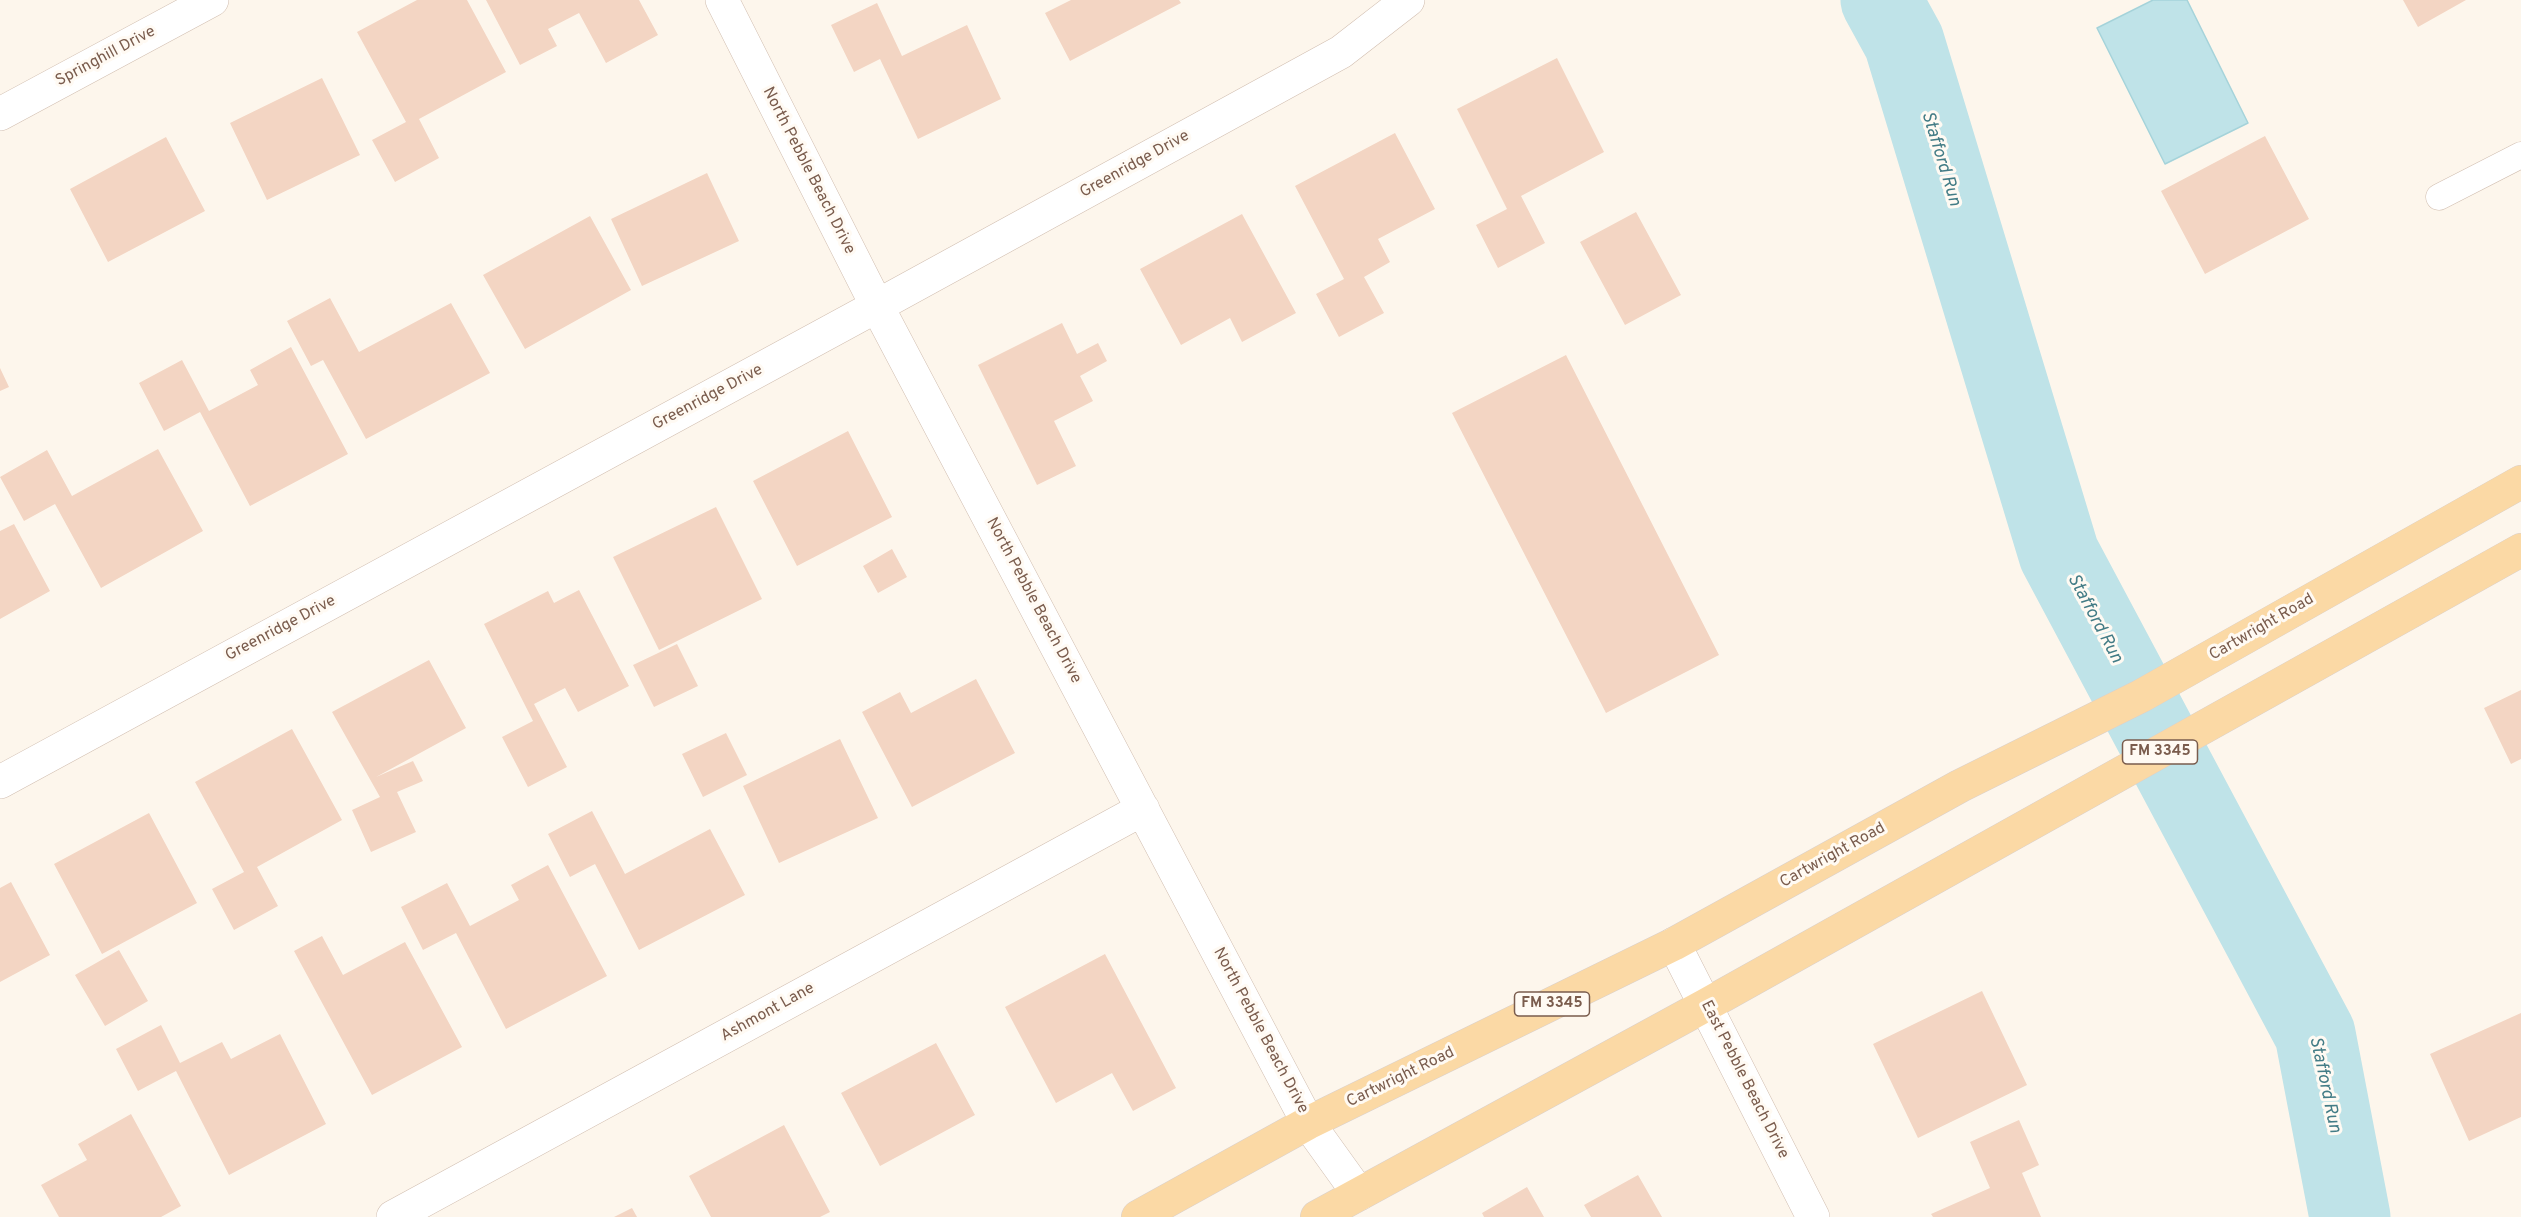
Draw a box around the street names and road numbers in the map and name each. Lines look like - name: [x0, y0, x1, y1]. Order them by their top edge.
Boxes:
- street label: Springhill Drive: [53, 23, 159, 91]
- street label: North Pebble Beach Drive: [757, 84, 859, 258]
- street label: Greenridge Drive: [1077, 127, 1193, 203]
- street label: Greenridge Drive: [650, 361, 766, 435]
- street label: North Pebble Beach Drive: [981, 515, 1085, 687]
- street label: Cartwright Road: [2206, 590, 2318, 666]
- street label: Greenridge Drive: [223, 592, 339, 666]
- road number: FM 3345: [2122, 740, 2198, 764]
- street label: Cartwright Road: [1777, 819, 1889, 893]
- street label: North Pebble Beach Drive: [1208, 945, 1312, 1117]
- street label: Ashmont Lane: [718, 979, 818, 1047]
- road number: FM 3345: [1514, 992, 1590, 1016]
- street label: East Pebble Beach Drive: [1696, 998, 1792, 1162]
- street label: Cartwright Road: [1344, 1044, 1458, 1112]

